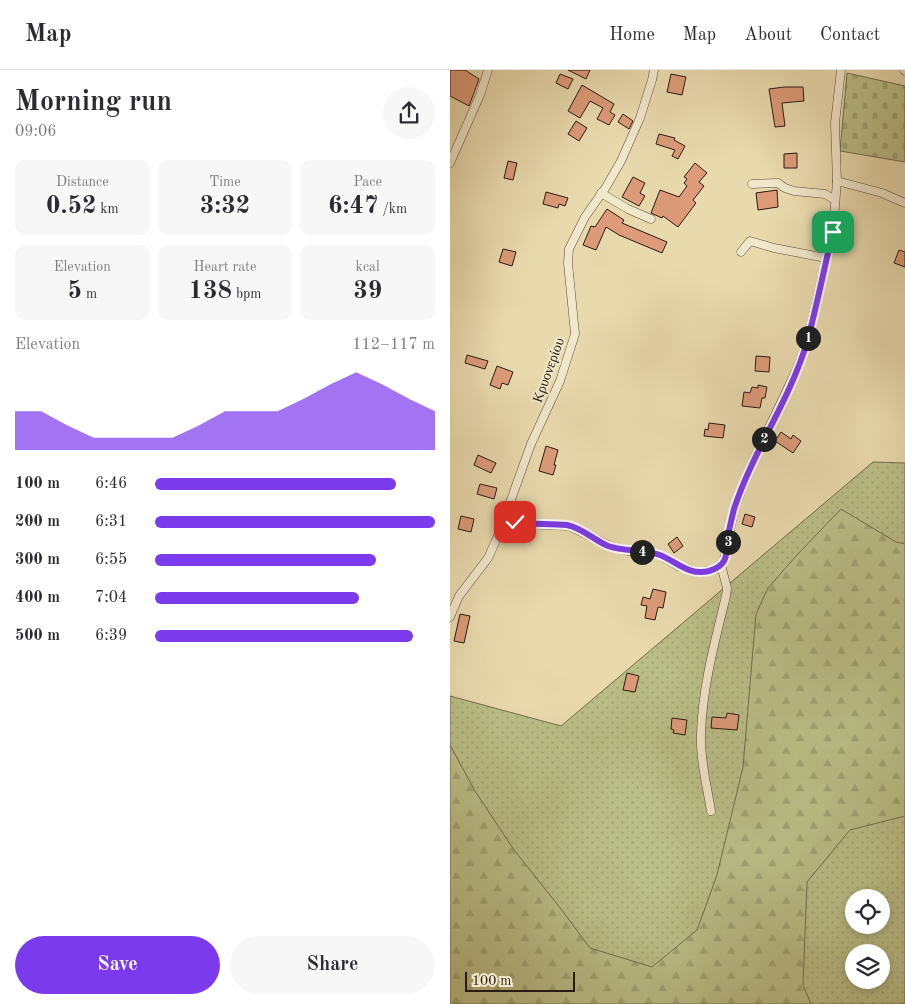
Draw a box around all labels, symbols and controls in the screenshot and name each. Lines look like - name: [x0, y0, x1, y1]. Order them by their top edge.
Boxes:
- text: Map: [25, 23, 72, 47]
- text: Home: [609, 26, 655, 44]
- text: Map: [683, 26, 716, 44]
- text: About: [744, 26, 792, 44]
- text: Contact: [820, 26, 880, 44]
- button: share: [383, 87, 435, 139]
- text: Morning run: [15, 89, 172, 117]
- text: 09:06: [15, 124, 57, 140]
- text: Distance: [56, 175, 109, 189]
- text: Time: [209, 175, 241, 189]
- text: Pace: [353, 175, 382, 189]
- text: 0.52: [46, 194, 96, 219]
- text: 3:32: [200, 194, 250, 219]
- text: 6:47: [328, 194, 379, 219]
- text: km: [96, 202, 119, 216]
- text: /km: [379, 202, 407, 216]
- pin: [812, 211, 854, 253]
- icon: arrive: [819, 218, 847, 246]
- text: Elevation: [54, 260, 111, 274]
- text: Heart rate: [194, 260, 256, 274]
- text: kcal: [356, 260, 380, 274]
- text: 5: [68, 279, 82, 304]
- text: 138: [189, 279, 232, 304]
- text: 39: [353, 279, 382, 304]
- text: m: [82, 287, 97, 301]
- text: bpm: [232, 287, 261, 301]
- pin: 1: [796, 326, 820, 350]
- text: 1: [804, 331, 813, 345]
- street label: Κρυονερίου: [531, 336, 567, 405]
- text: Elevation: [15, 337, 80, 353]
- text: 112–117 m: [352, 337, 435, 353]
- pin: 2: [752, 426, 776, 452]
- text: 2: [760, 432, 769, 446]
- text: 100 m: [15, 476, 60, 492]
- text: 6:46: [95, 476, 127, 492]
- pin: [494, 501, 536, 543]
- icon: check: [501, 508, 529, 536]
- text: 200 m: [15, 514, 60, 530]
- text: 6:31: [95, 514, 127, 530]
- pin: 3: [716, 530, 740, 554]
- text: 3: [724, 535, 733, 549]
- pin: 4: [630, 540, 654, 564]
- text: 4: [638, 545, 647, 559]
- text: 300 m: [15, 552, 60, 568]
- text: 6:55: [95, 552, 127, 568]
- text: 400 m: [15, 590, 60, 606]
- text: 7:04: [95, 590, 127, 606]
- text: 500 m: [15, 628, 60, 644]
- text: 6:39: [95, 628, 127, 644]
- map controls: [845, 889, 890, 989]
- button: locate: [845, 889, 890, 934]
- button: Save: [15, 936, 220, 994]
- button: Share: [230, 936, 435, 994]
- button: layers: [845, 944, 890, 989]
- scale bar: [465, 969, 575, 992]
- text: 100 m: [472, 974, 511, 988]

